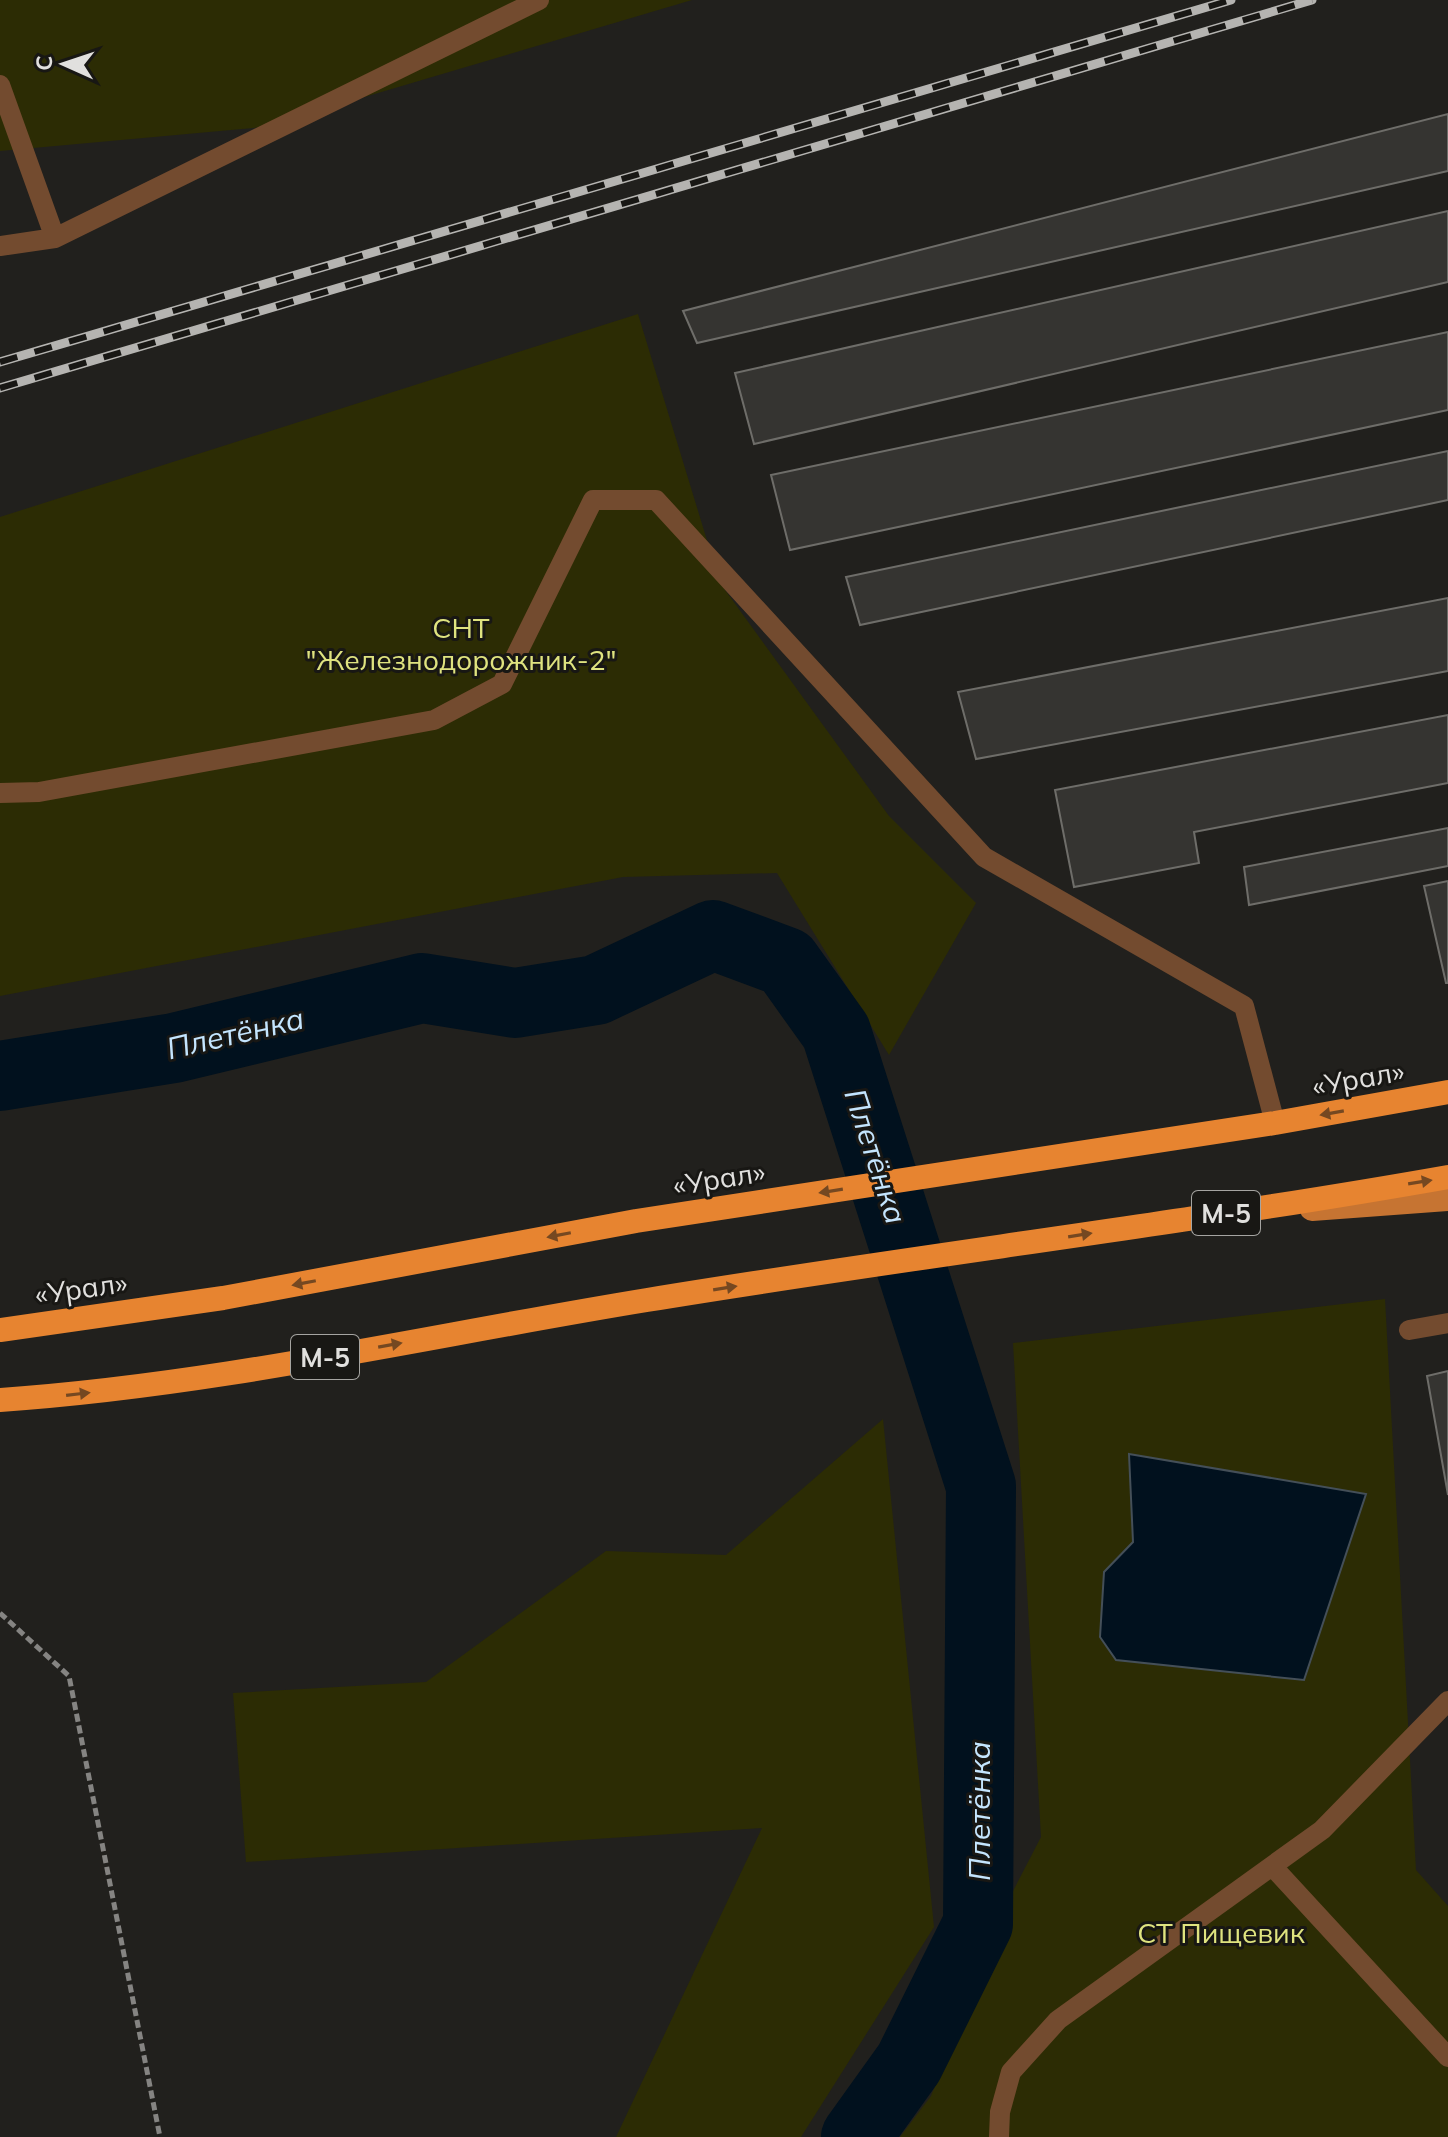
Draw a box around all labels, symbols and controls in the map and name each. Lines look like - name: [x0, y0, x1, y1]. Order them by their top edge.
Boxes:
- north arrow: [24, 24, 104, 104]
- text: С: [30, 55, 58, 71]
- park label: СНТ "Железнодорожник-2": [306, 610, 616, 677]
- water label: Плетёнка: [163, 999, 307, 1067]
- street label: «Урал»: [1309, 1053, 1407, 1103]
- water label: Плетёнка: [836, 1084, 916, 1228]
- one-way arrow: [1320, 1107, 1345, 1119]
- street label: «Урал»: [670, 1153, 768, 1203]
- one-way arrow: [1408, 1175, 1433, 1188]
- one-way arrow: [819, 1185, 844, 1197]
- road number: М-5: [1192, 1191, 1260, 1235]
- one-way arrow: [1068, 1228, 1093, 1241]
- one-way arrow: [546, 1230, 571, 1242]
- street label: «Урал»: [33, 1264, 129, 1312]
- one-way arrow: [291, 1278, 316, 1290]
- one-way arrow: [713, 1281, 738, 1294]
- road number: М-5: [291, 1335, 359, 1379]
- one-way arrow: [378, 1339, 403, 1351]
- one-way arrow: [66, 1387, 91, 1400]
- water label: Плетёнка: [960, 1741, 998, 1881]
- park label: СТ Пищевик: [1137, 1915, 1306, 1950]

